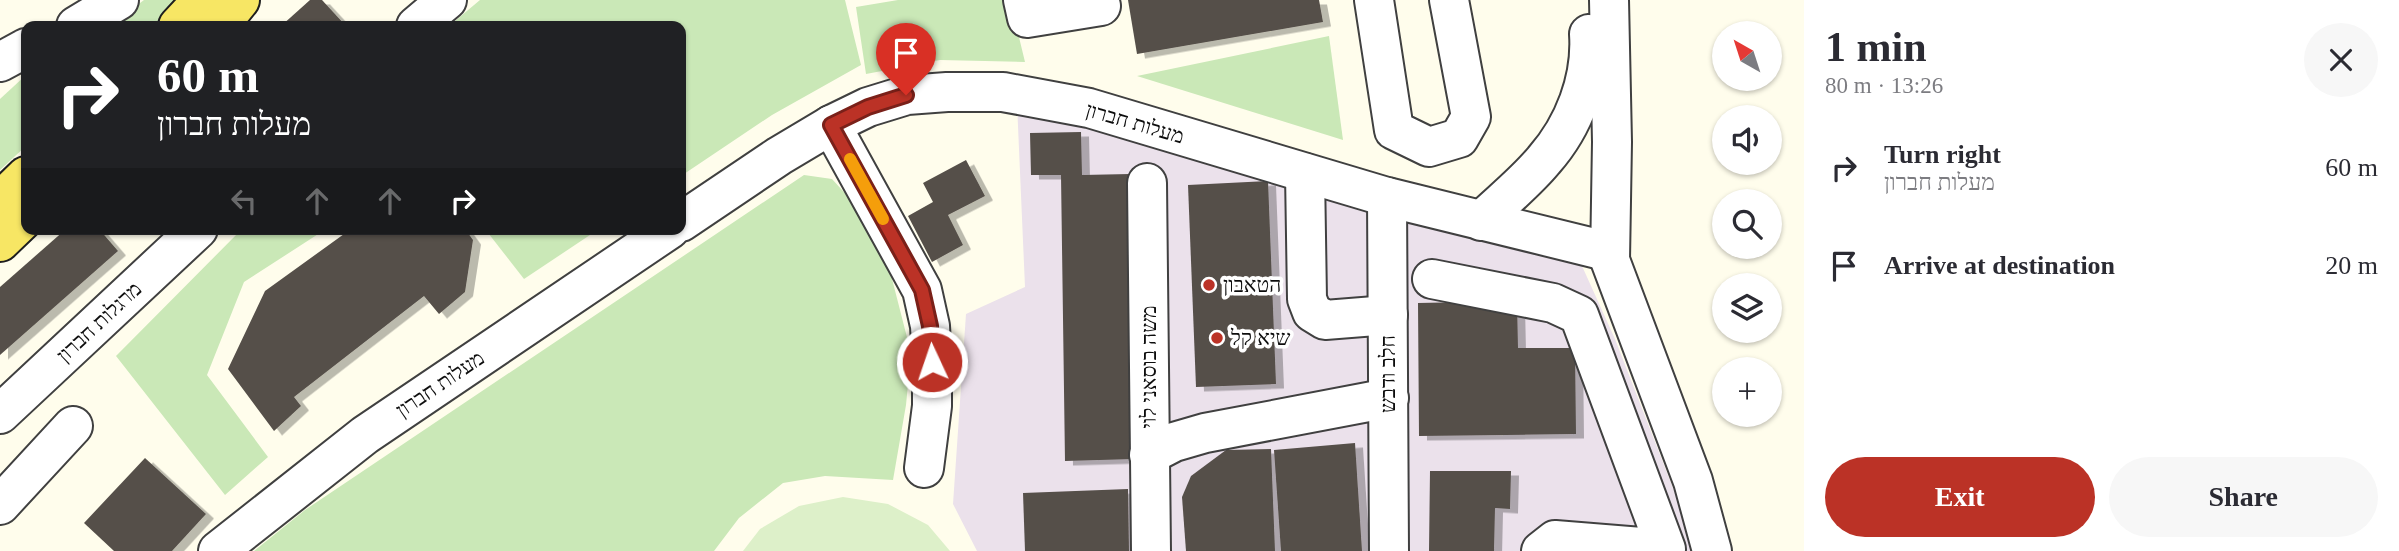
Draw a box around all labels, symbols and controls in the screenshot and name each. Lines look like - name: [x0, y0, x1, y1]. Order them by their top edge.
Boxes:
- north arrow: [1712, 21, 1782, 91]
- map controls: [1712, 21, 1782, 427]
- pin: [876, 23, 936, 95]
- button: close: [2304, 23, 2378, 97]
- text: 1 min: [1825, 24, 1927, 70]
- icon: arrive: [887, 34, 925, 72]
- text: 60 m: [157, 48, 259, 103]
- icon: right: [42, 49, 133, 140]
- text: 80 m · 13:26: [1825, 73, 1943, 98]
- street label: מעלות חברון: [1083, 98, 1187, 148]
- button: sound: [1712, 105, 1782, 175]
- text: מעלות חברון: [157, 106, 311, 142]
- text: Turn right: [1884, 140, 2001, 169]
- icon: right: [1825, 149, 1863, 187]
- text: 60 m: [2325, 153, 2378, 182]
- text: מעלות חברון: [1884, 170, 1995, 195]
- icon: left: [225, 182, 263, 220]
- icon: ahead: [298, 182, 336, 220]
- icon: ahead: [371, 182, 409, 220]
- icon: right: [444, 182, 482, 220]
- button: search: [1712, 189, 1782, 259]
- icon: arrive: [1825, 247, 1863, 285]
- text: Arrive at destination: [1884, 251, 2115, 280]
- text: 20 m: [2325, 251, 2378, 280]
- place label: הטאבון: [1223, 273, 1281, 297]
- button: layers: [1712, 273, 1782, 343]
- street label: מרגלות חברון: [52, 277, 146, 367]
- marker: הטאבון: [1201, 277, 1217, 293]
- street label: משה בוסאני לוי: [1137, 306, 1161, 428]
- position arrow: [895, 325, 969, 399]
- place label: שיא קל: [1230, 326, 1290, 350]
- marker: שיא קל: [1209, 330, 1225, 346]
- street label: חלב ודבש: [1376, 335, 1400, 413]
- street label: מעלות חברון: [391, 346, 489, 422]
- button: +: [1712, 357, 1782, 427]
- button: Exit: [1825, 457, 2095, 537]
- button: Share: [2109, 457, 2378, 537]

